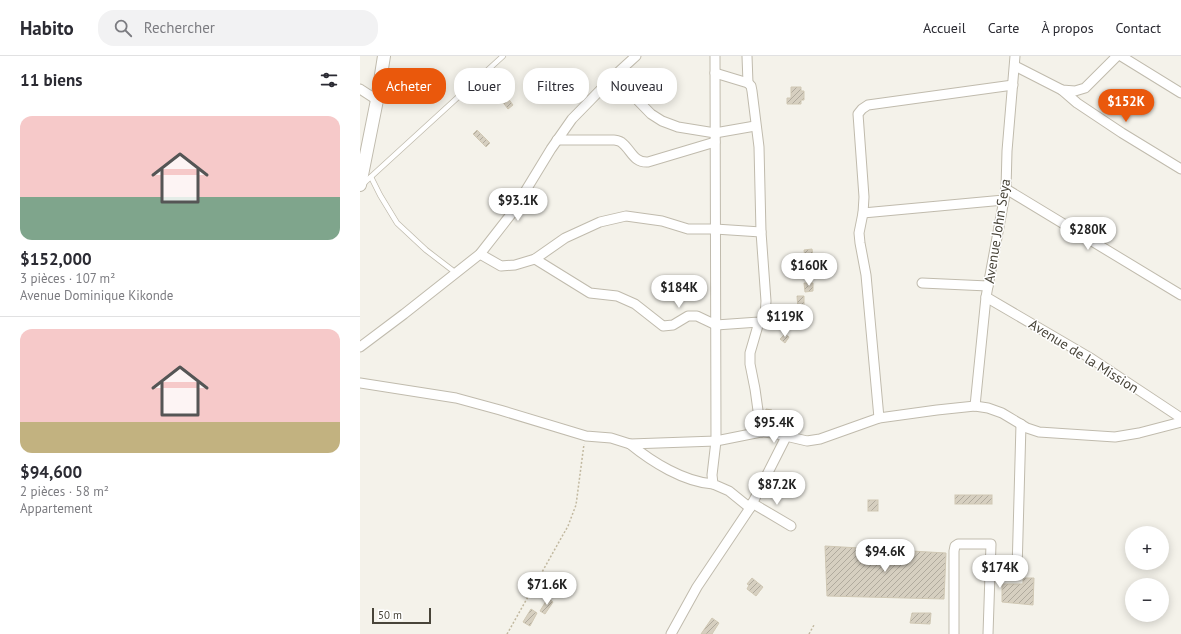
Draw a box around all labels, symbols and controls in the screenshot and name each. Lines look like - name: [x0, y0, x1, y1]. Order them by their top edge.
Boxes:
- search box: [98, 10, 378, 46]
- text: Habito: [20, 16, 74, 40]
- icon: search: [112, 17, 134, 39]
- text: Rechercher: [144, 18, 215, 37]
- text: Accueil: [923, 19, 966, 37]
- text: Carte: [988, 19, 1019, 37]
- text: À propos: [1041, 19, 1094, 37]
- text: Contact: [1116, 19, 1161, 37]
- chip: Acheter: [372, 68, 446, 104]
- chip: Louer: [454, 68, 515, 104]
- chip: Filtres: [523, 68, 589, 104]
- chip: Nouveau: [597, 68, 677, 104]
- text: 11 biens: [20, 69, 82, 91]
- icon: filters: [318, 69, 340, 91]
- pin: $152K: [1098, 89, 1154, 123]
- text: $152K: [1107, 93, 1145, 110]
- icon: home: [144, 142, 216, 214]
- street label: Avenue John Seya: [980, 177, 1014, 285]
- pin: $93.1K: [485, 188, 551, 222]
- text: $93.1K: [498, 192, 538, 209]
- pin: $280K: [1060, 217, 1116, 251]
- text: $280K: [1069, 221, 1107, 238]
- text: $152,000: [20, 248, 92, 270]
- pin: $160K: [781, 253, 837, 287]
- text: $160K: [790, 257, 828, 274]
- text: 3 pièces · 107 m²: [20, 270, 115, 287]
- pin: $184K: [651, 275, 707, 309]
- text: $184K: [660, 279, 698, 296]
- text: Avenue Dominique Kikonde: [20, 287, 173, 304]
- pin: $119K: [757, 304, 813, 338]
- text: $119K: [766, 308, 804, 325]
- street label: Avenue de la Mission: [1026, 315, 1142, 397]
- icon: home: [144, 355, 216, 427]
- pin: $95.4K: [741, 410, 807, 444]
- text: $95.4K: [754, 414, 794, 431]
- text: $94,600: [20, 461, 82, 483]
- pin: $87.2K: [744, 472, 810, 506]
- text: $87.2K: [757, 476, 797, 493]
- text: 2 pièces · 58 m²: [20, 483, 109, 500]
- text: Appartement: [20, 500, 92, 517]
- map controls: [1125, 526, 1169, 622]
- button: +: [1125, 526, 1169, 570]
- pin: $94.6K: [852, 539, 918, 573]
- text: $94.6K: [865, 543, 905, 560]
- pin: $174K: [972, 555, 1028, 589]
- text: $174K: [981, 559, 1019, 576]
- pin: $71.6K: [514, 572, 580, 606]
- text: $71.6K: [527, 576, 567, 593]
- button: −: [1125, 578, 1169, 622]
- scale bar: [372, 606, 431, 625]
- text: 50 m: [378, 608, 402, 622]

